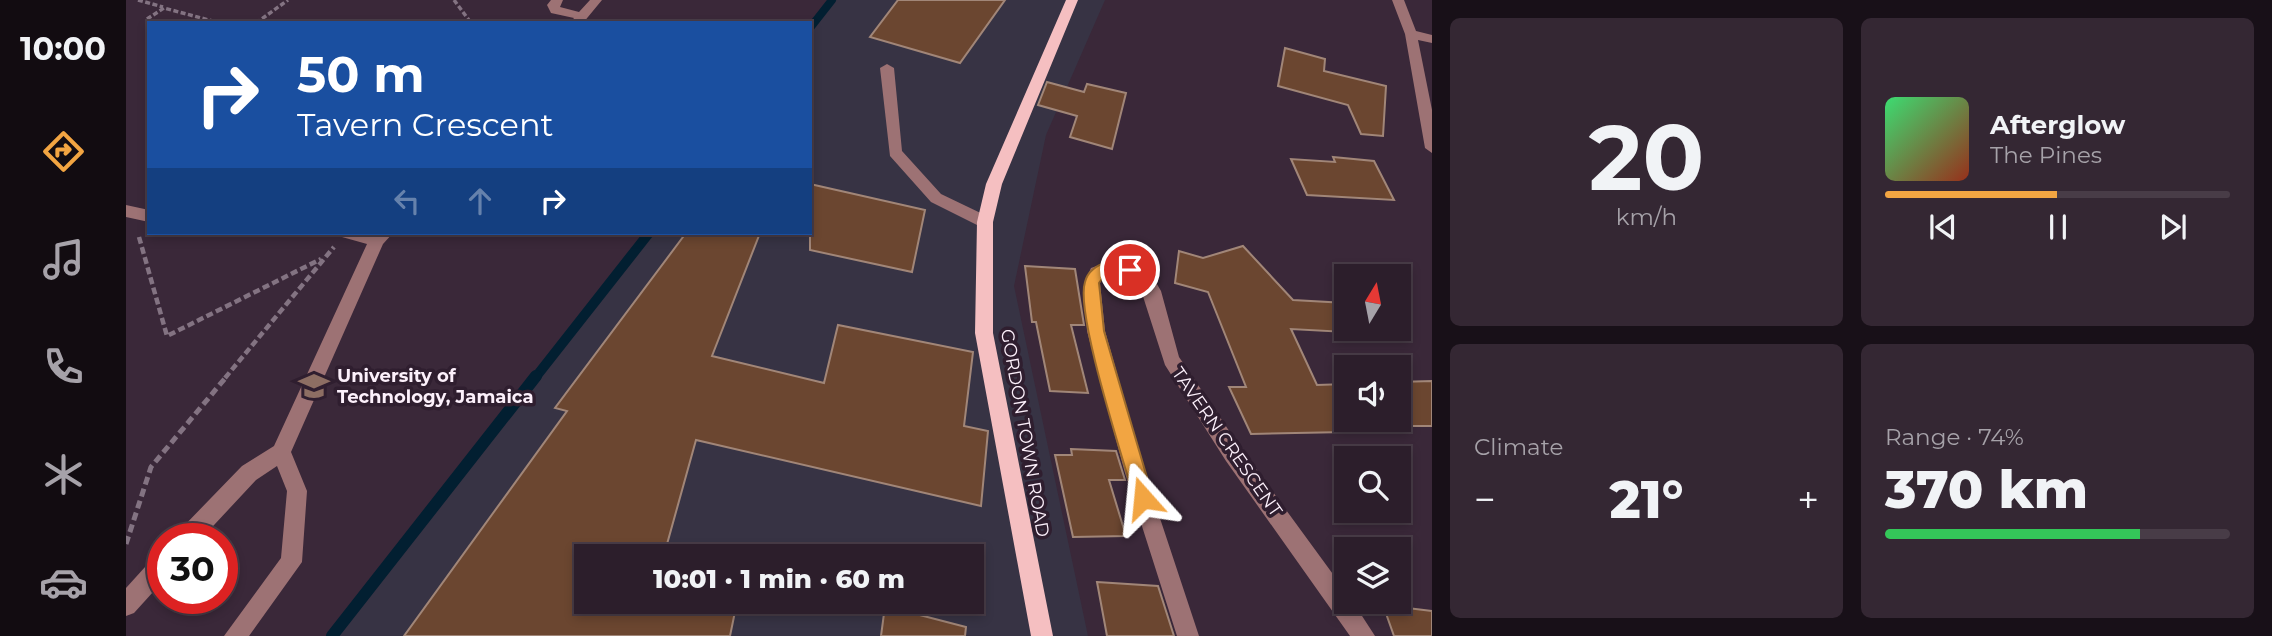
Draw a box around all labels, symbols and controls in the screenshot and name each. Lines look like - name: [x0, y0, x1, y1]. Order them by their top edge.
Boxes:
- text: 10:00: [20, 29, 106, 68]
- text: 50 m: [297, 45, 425, 104]
- icon: right: [182, 49, 273, 140]
- text: 20: [1589, 102, 1704, 213]
- text: Tavern Crescent: [297, 105, 554, 144]
- text: Afterglow: [1990, 109, 2125, 141]
- icon: directions: [39, 127, 88, 176]
- text: The Pines: [1990, 141, 2102, 169]
- icon: left: [388, 182, 426, 220]
- icon: ahead: [461, 182, 499, 220]
- icon: right: [534, 182, 572, 220]
- text: km/h: [1616, 203, 1677, 231]
- icon: previous: [1924, 208, 1962, 246]
- icon: pause: [2039, 208, 2077, 246]
- icon: next: [2154, 208, 2192, 246]
- icon: music: [39, 235, 88, 284]
- pin: [1100, 240, 1160, 300]
- icon: arrive: [1111, 251, 1149, 289]
- north arrow: [1334, 264, 1410, 341]
- map controls: [1334, 264, 1411, 614]
- street label: GORDON TOWN ROAD: [996, 327, 1054, 539]
- icon: phone: [39, 342, 88, 391]
- button: sound: [1334, 355, 1411, 432]
- street label: TAVERN CRESCENT: [1167, 363, 1287, 521]
- place label: University of Technology, Jamaica: [337, 365, 534, 408]
- school or university icon: University of Technology, Jamaica: [297, 369, 331, 403]
- text: Range · 74%: [1885, 423, 2024, 451]
- text: Climate: [1474, 433, 1563, 461]
- button: search: [1334, 446, 1411, 523]
- icon: climate: [39, 450, 88, 499]
- text: 370 km: [1885, 458, 2088, 521]
- position arrow: [1106, 461, 1180, 535]
- text: 21°: [1610, 468, 1683, 531]
- text: −: [1474, 476, 1496, 523]
- text: +: [1797, 476, 1819, 523]
- speed limit sign: 30: [147, 523, 238, 614]
- button: layers: [1334, 537, 1411, 614]
- icon: car: [39, 558, 88, 607]
- text: 10:01 · 1 min · 60 m: [653, 563, 905, 595]

